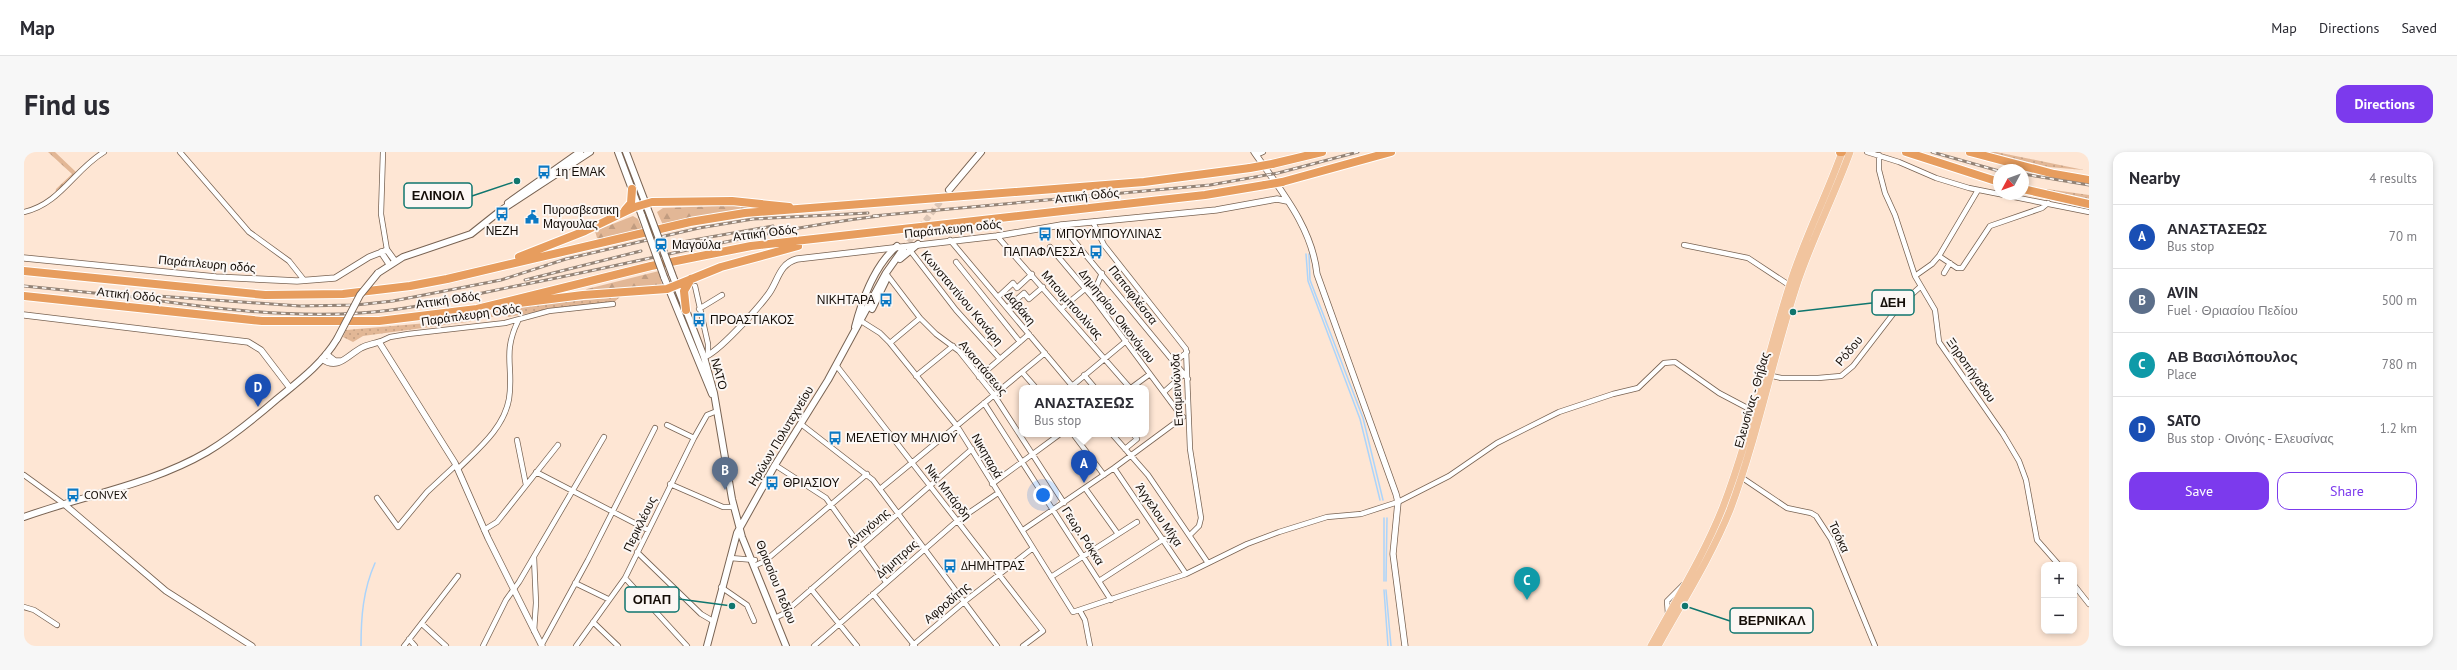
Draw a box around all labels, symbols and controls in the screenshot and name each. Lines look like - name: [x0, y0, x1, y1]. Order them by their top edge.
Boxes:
- text: Map: [20, 16, 55, 40]
- text: Map: [2271, 19, 2297, 37]
- text: Directions: [2319, 19, 2379, 37]
- text: Saved: [2401, 19, 2437, 37]
- button: Directions: [2336, 85, 2433, 123]
- text: Find us: [24, 86, 110, 123]
- bus stop icon: 1η ΕΜΑΚ: [536, 164, 552, 180]
- place label: 1η ΕΜΑΚ: [555, 164, 605, 179]
- north arrow: [1993, 164, 2029, 200]
- text: Nearby: [2129, 167, 2180, 189]
- text: 4 results: [2369, 170, 2417, 187]
- callout: ΕΛΙΝΟΙΛ: [404, 183, 472, 208]
- street label: Αττική Οδός: [1054, 185, 1120, 206]
- text: ΕΛΙΝΟΙΛ: [412, 187, 465, 204]
- place label: Πυροσβεστικη Μαγουλας: [543, 202, 619, 231]
- bus stop icon: ΝΕΖΗ: [494, 206, 510, 222]
- public building icon: Πυροσβεστικη Μαγουλας: [524, 209, 540, 225]
- street label: Παράπλευρη οδός: [904, 216, 1003, 241]
- text: ΑΝΑΣΤΑΣΕΩΣ: [2167, 219, 2267, 238]
- street label: Αττική Οδός: [732, 221, 798, 244]
- place label: ΝΕΖΗ: [486, 223, 518, 238]
- bus stop icon: ΜΠΟΥΜΠΟΥΛΙΝΑΣ: [1037, 226, 1053, 242]
- place label: ΜΠΟΥΜΠΟΥΛΙΝΑΣ: [1056, 226, 1162, 241]
- text: A: [2138, 228, 2146, 245]
- text: 70 m: [2389, 228, 2417, 245]
- station icon: Μαγούλα: [653, 237, 669, 253]
- place label: Μαγούλα: [672, 237, 721, 252]
- text: Bus stop: [2167, 238, 2214, 255]
- place label: ΠΑΠΑΦΛΕΣΣΑ: [1004, 244, 1085, 259]
- bus stop icon: ΠΑΠΑΦΛΕΣΣΑ: [1088, 244, 1104, 260]
- street label: Κωνσταντίνου Κανάρη: [918, 247, 1006, 348]
- street label: Παράπλευρη οδός: [158, 252, 257, 275]
- street label: Παπαφλέσσα: [1106, 262, 1161, 327]
- street label: Δημητρίου Οικονόμου: [1076, 266, 1159, 365]
- street label: Μπουμπουλίνας: [1038, 267, 1107, 342]
- text: AVIN: [2167, 283, 2198, 302]
- street label: Αττική Οδός: [96, 284, 162, 305]
- street label: Δαβάκη: [1002, 287, 1039, 328]
- street label: Αττική Οδός: [415, 288, 481, 311]
- callout: ΔΕΗ: [1872, 290, 1914, 315]
- place label: ΝΙΚΗΤΑΡΑ: [817, 292, 875, 307]
- bus stop icon: ΝΙΚΗΤΑΡΑ: [878, 292, 894, 308]
- text: B: [2138, 292, 2146, 309]
- text: 500 m: [2382, 292, 2417, 309]
- text: ΔΕΗ: [1880, 294, 1906, 311]
- street label: Παράπλευρη Οδός: [420, 300, 522, 329]
- text: Fuel · Θριασίου Πεδίου: [2167, 302, 2298, 319]
- bus stop icon: ΠΡΟΑΣΤΙΑΚΟΣ: [691, 312, 707, 328]
- place label: ΠΡΟΑΣΤΙΑΚΟΣ: [710, 312, 794, 327]
- street label: Ρόδου: [1832, 333, 1865, 369]
- street label: Ξηροπήγαδου: [1944, 335, 1999, 405]
- street label: Αναστάσεως: [956, 337, 1011, 399]
- text: ΑΒ Βασιλόπουλος: [2167, 347, 2298, 366]
- street label: Ελευσίνας - Θήβας: [1731, 350, 1772, 450]
- street label: Επαμεινώνδα: [1167, 353, 1186, 427]
- street label: ΝΑΤΟ: [708, 356, 731, 391]
- text: C: [2138, 356, 2146, 373]
- text: 780 m: [2382, 356, 2417, 373]
- text: Place: [2167, 366, 2197, 383]
- pin: D: [245, 374, 271, 407]
- street label: Ηρώων Πολυτεχνείου: [745, 383, 816, 489]
- popup: [1019, 385, 1149, 437]
- text: ΑΝΑΣΤΑΣΕΩΣ: [1034, 393, 1134, 412]
- text: SATO: [2167, 411, 2201, 430]
- text: Bus stop: [1034, 412, 1081, 429]
- text: D: [2138, 420, 2146, 437]
- text: 1.2 km: [2380, 420, 2417, 437]
- bus stop icon: ΜΕΛΕΤΙΟΥ ΜΗΛΙΟΥ: [827, 430, 843, 446]
- place label: ΜΕΛΕΤΙΟΥ ΜΗΛΙΟΥ: [846, 430, 958, 445]
- text: Bus stop · Οινόης - Ελευσίνας: [2167, 430, 2334, 447]
- street label: Νικηταρά: [969, 431, 1006, 481]
- pin: A: [1071, 450, 1097, 483]
- pin: B: [712, 457, 738, 490]
- street label: Νικ. Μπάρδη: [922, 461, 975, 523]
- button: Save: [2129, 472, 2269, 510]
- button: Share: [2277, 472, 2417, 510]
- bus stop icon: ΘΡΙΑΣΙΟΥ: [764, 475, 780, 491]
- place label: ΘΡΙΑΣΙΟΥ: [783, 475, 839, 490]
- street label: Άγγελου Μίχα: [1133, 480, 1186, 549]
- your location: [1033, 485, 1053, 505]
- bus stop icon: CONVEX: [65, 487, 81, 503]
- place label: CONVEX: [84, 487, 128, 502]
- street label: Περικλέους: [620, 493, 660, 554]
- street label: Γεωρ. Ρόκκα: [1059, 504, 1108, 568]
- street label: Αντιγόνης: [843, 505, 892, 550]
- street label: Τσόκα: [1826, 519, 1853, 555]
- street label: Δήμητρας: [872, 536, 921, 581]
- street label: Θριασίου Πεδίου: [753, 538, 800, 626]
- bus stop icon: ΔΗΜΗΤΡΑΣ: [942, 558, 958, 574]
- place label: ΔΗΜΗΤΡΑΣ: [961, 558, 1025, 573]
- map controls: [2041, 562, 2077, 634]
- button: +: [2041, 562, 2077, 598]
- pin: C: [1514, 567, 1540, 600]
- street label: Αφροδίτης: [920, 579, 973, 626]
- callout: ΟΠΑΠ: [625, 587, 679, 612]
- text: ΟΠΑΠ: [633, 591, 671, 608]
- button: −: [2041, 598, 2077, 634]
- callout: ΒΕΡΝΙΚΑΛ: [1730, 608, 1813, 633]
- text: ΒΕΡΝΙΚΑΛ: [1738, 612, 1806, 629]

